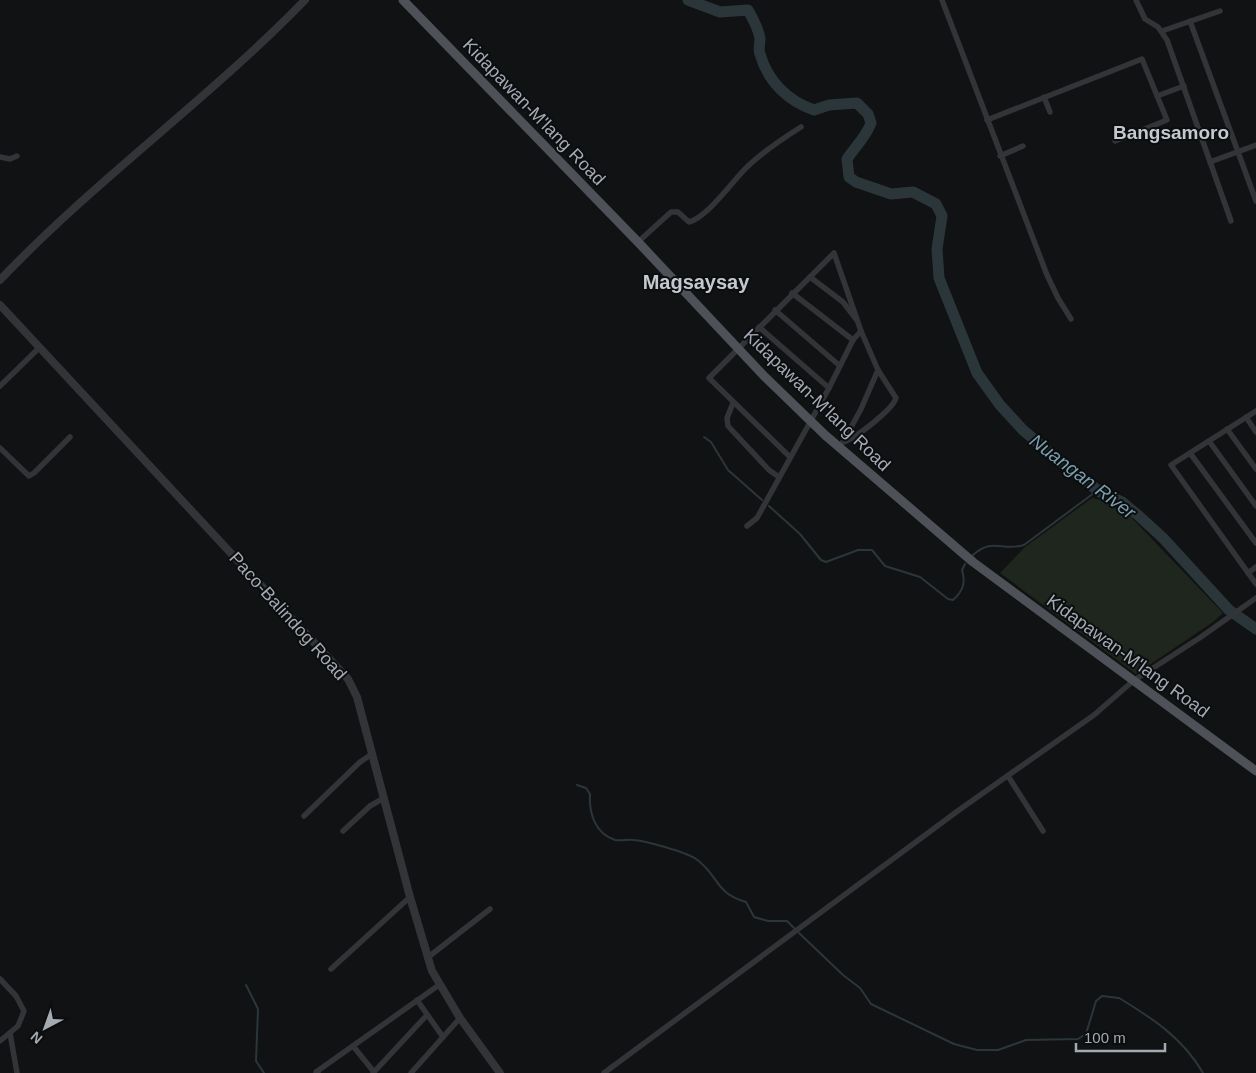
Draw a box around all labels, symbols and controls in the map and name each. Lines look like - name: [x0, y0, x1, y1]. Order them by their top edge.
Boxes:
- street label: Kidapawan-M'lang Road: [459, 35, 609, 189]
- district label: Bangsamoro: [1113, 122, 1229, 143]
- district label: Magsaysay: [643, 271, 750, 293]
- street label: Kidapawan-M'lang Road: [740, 325, 894, 475]
- water label: Nuangan River: [1026, 430, 1140, 523]
- street label: Paco-Balindog Road: [225, 548, 351, 684]
- street label: Kidapawan-M'lang Road: [1043, 590, 1213, 722]
- north arrow: [20, 1003, 70, 1053]
- scale bar: [1076, 1020, 1165, 1052]
- text: N: [27, 1028, 46, 1047]
- text: 100 m: [1084, 1029, 1126, 1046]

